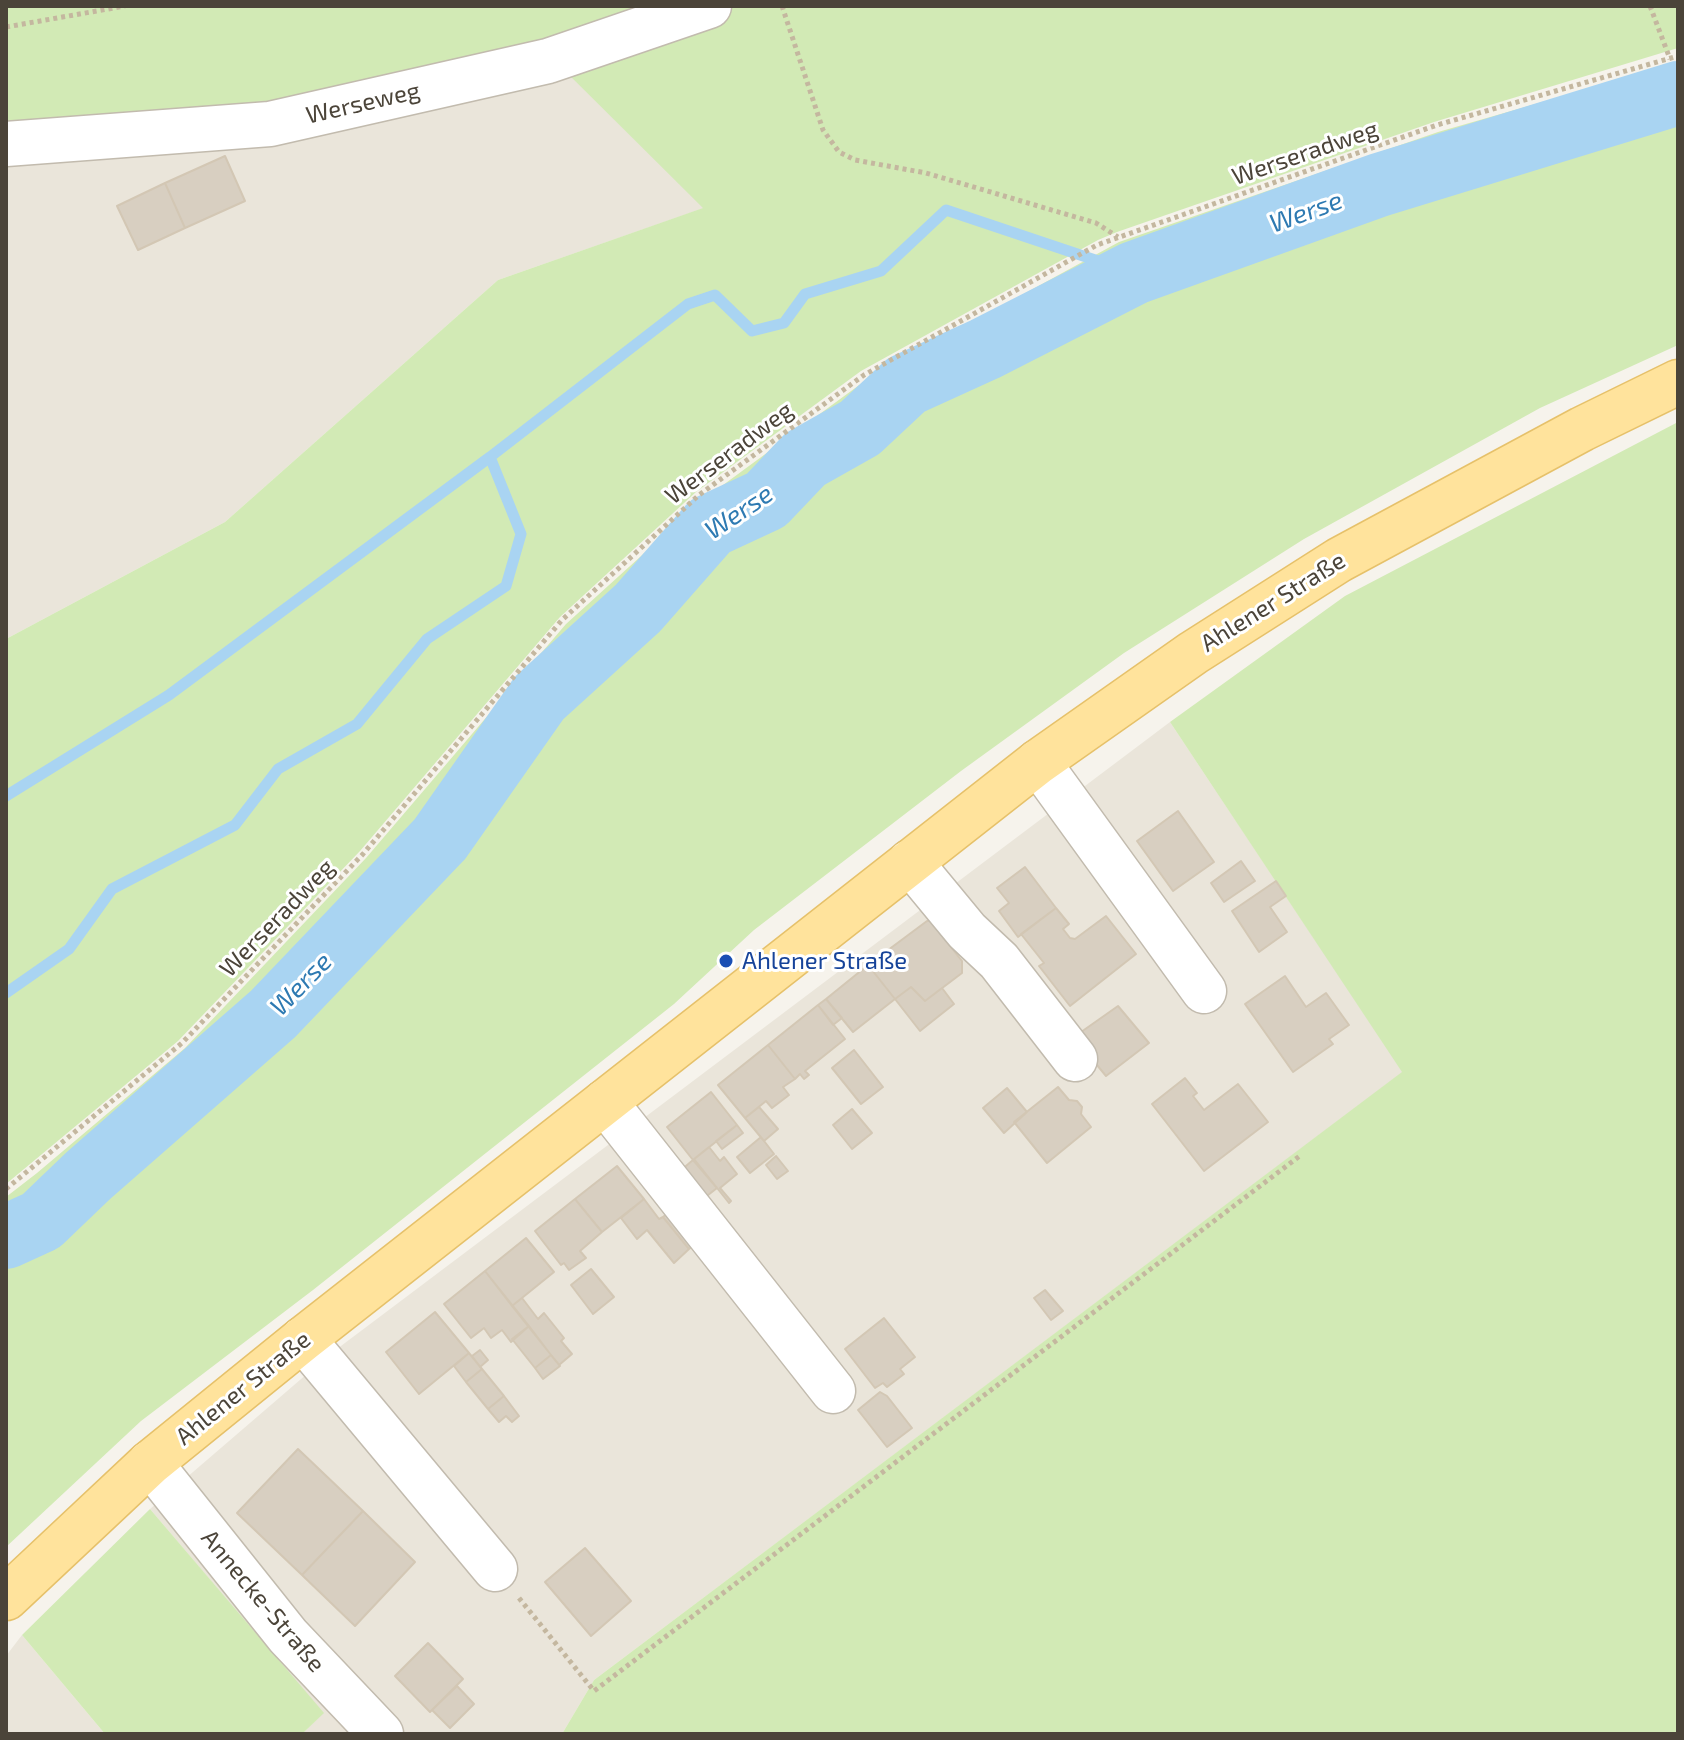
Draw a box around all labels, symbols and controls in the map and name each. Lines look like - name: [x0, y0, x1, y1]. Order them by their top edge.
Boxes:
- street label: Werseweg: [303, 76, 423, 130]
- street label: Werseradweg: [1228, 115, 1382, 191]
- water label: Werse: [1265, 184, 1347, 240]
- street label: Werseradweg: [659, 396, 799, 510]
- water label: Werse: [699, 478, 779, 546]
- street label: Ahlener Straße: [1195, 546, 1351, 658]
- street label: Werseradweg: [214, 853, 340, 983]
- water label: Werse: [264, 946, 338, 1022]
- place label: Ahlener Straße: [742, 947, 907, 975]
- marker: Ahlener Straße: [717, 952, 735, 970]
- street label: Ahlener Straße: [170, 1325, 316, 1451]
- street label: Annecke-Straße: [195, 1524, 331, 1678]

